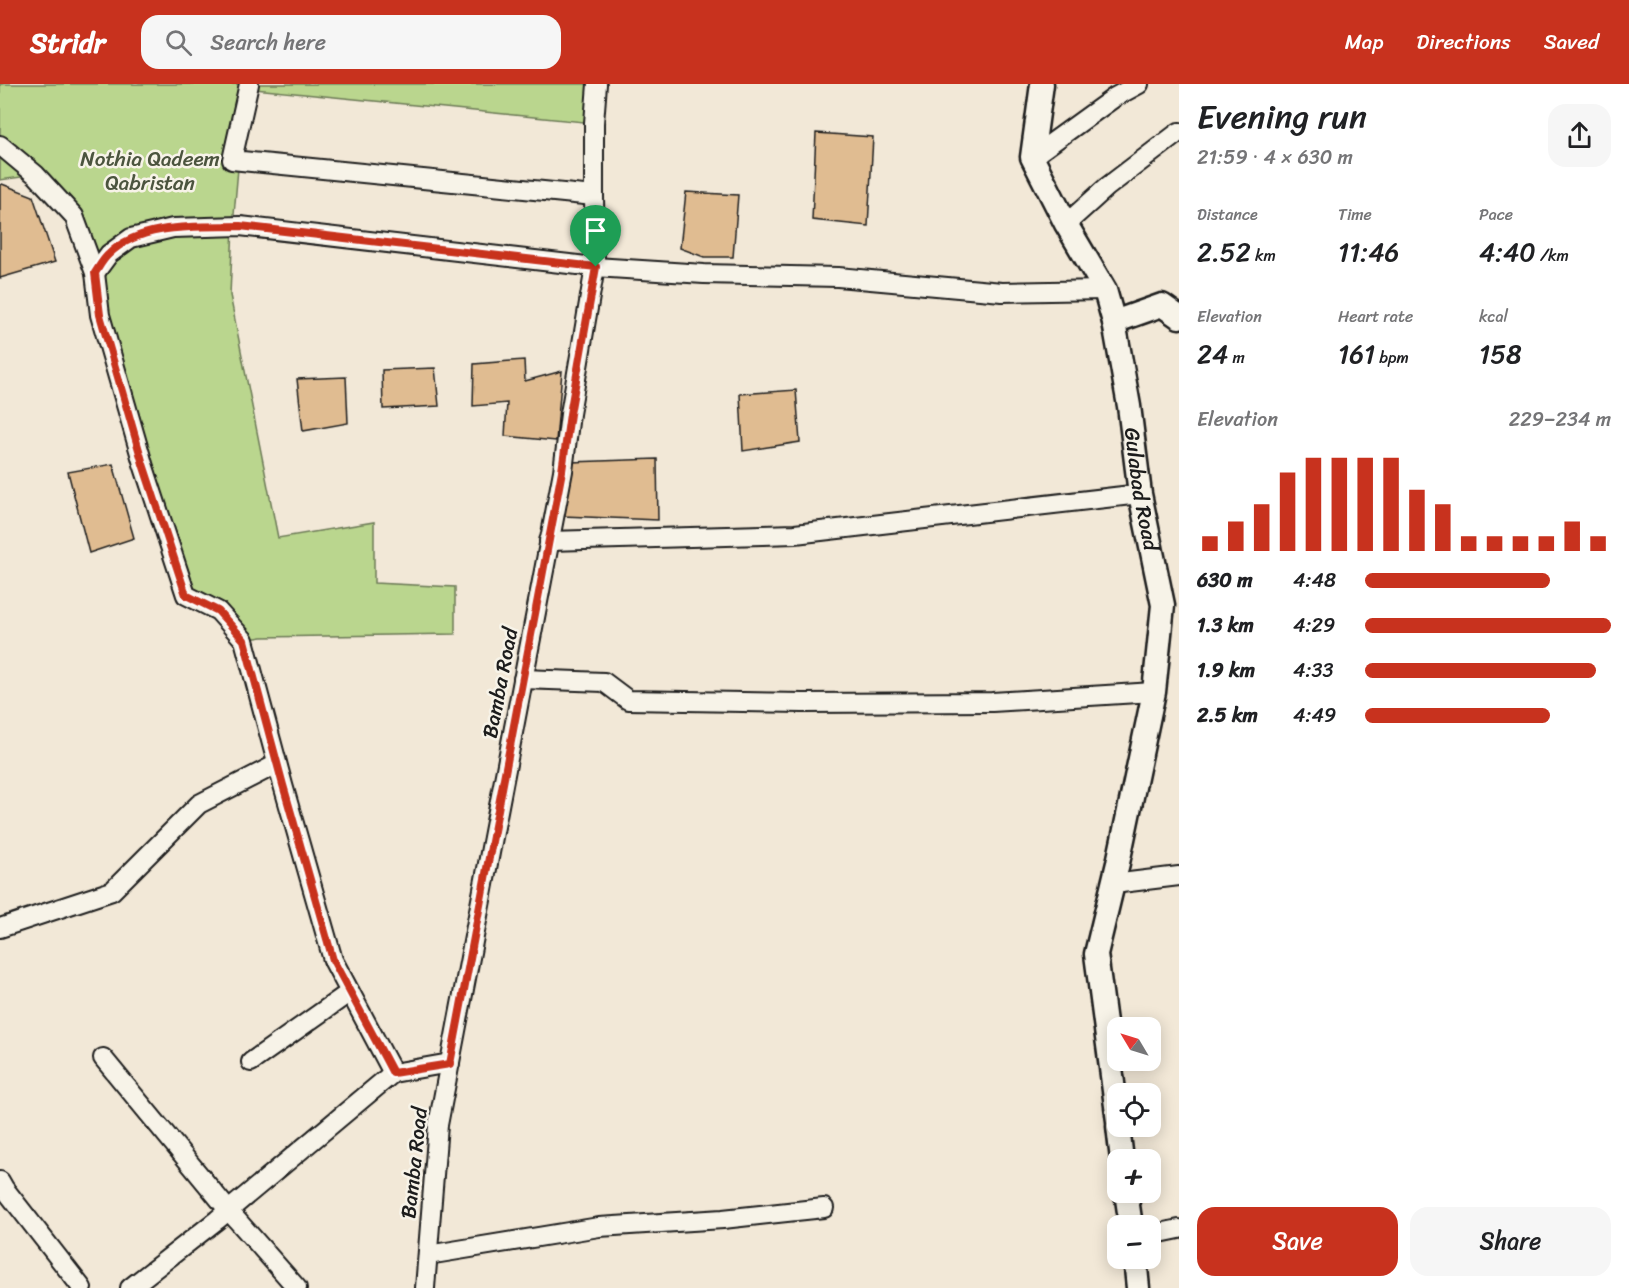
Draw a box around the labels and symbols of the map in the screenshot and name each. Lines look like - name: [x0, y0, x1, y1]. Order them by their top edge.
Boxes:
- park label: Nothia Qadeem Qabristan: [80, 140, 220, 202]
- pin: [570, 205, 621, 267]
- street label: Gulabad Road: [1113, 425, 1171, 556]
- street label: Bamba Road: [471, 623, 530, 742]
- north arrow: [1107, 1017, 1161, 1071]
- street label: Bamba Road: [389, 1103, 439, 1221]

